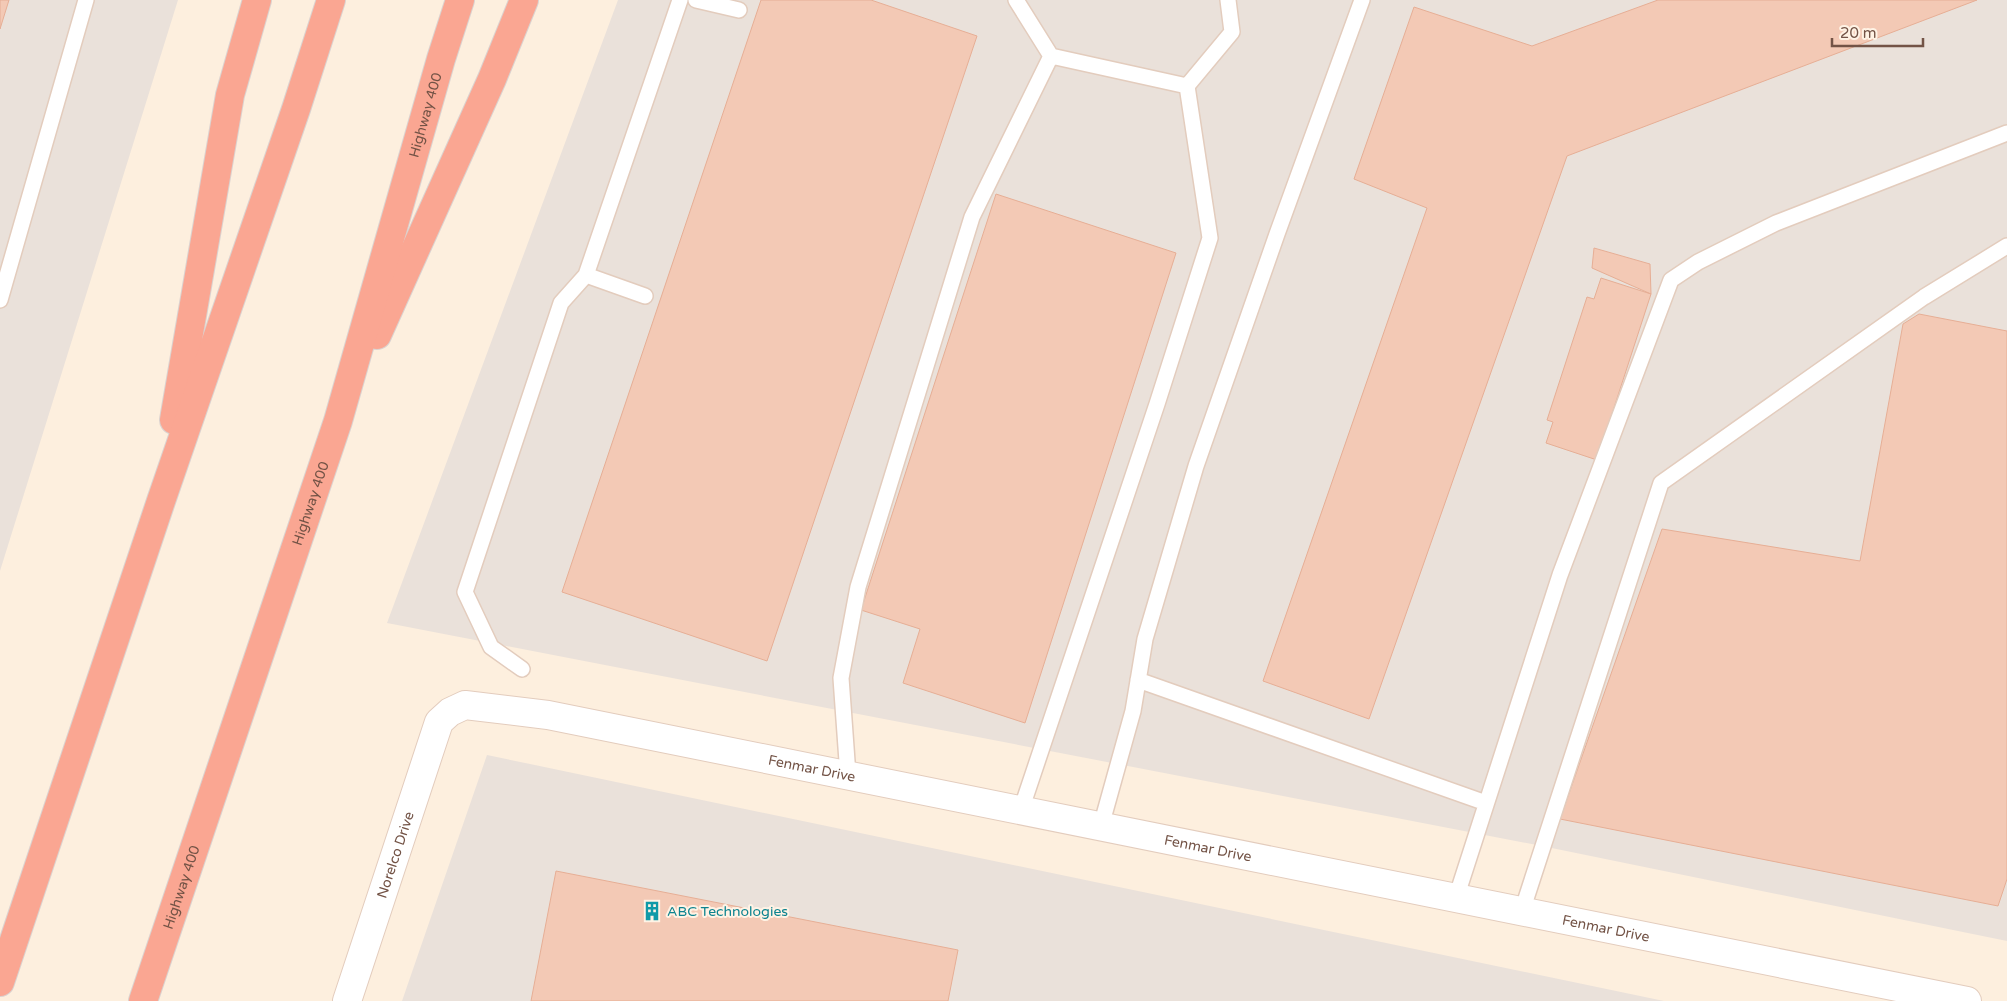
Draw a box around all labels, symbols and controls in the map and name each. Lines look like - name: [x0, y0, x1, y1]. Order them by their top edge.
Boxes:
- scale bar: [1832, 15, 1923, 47]
- text: 20 m: [1840, 24, 1877, 42]
- street label: Highway 400: [405, 71, 446, 160]
- street label: Highway 400: [289, 459, 333, 548]
- street label: Fenmar Drive: [767, 752, 857, 786]
- street label: Norelco Drive: [373, 809, 418, 900]
- street label: Fenmar Drive: [1163, 831, 1253, 866]
- street label: Highway 400: [160, 843, 204, 932]
- building icon: ABC Technologies: [641, 900, 663, 922]
- place label: ABC Technologies: [667, 903, 788, 920]
- street label: Fenmar Drive: [1561, 912, 1651, 946]

